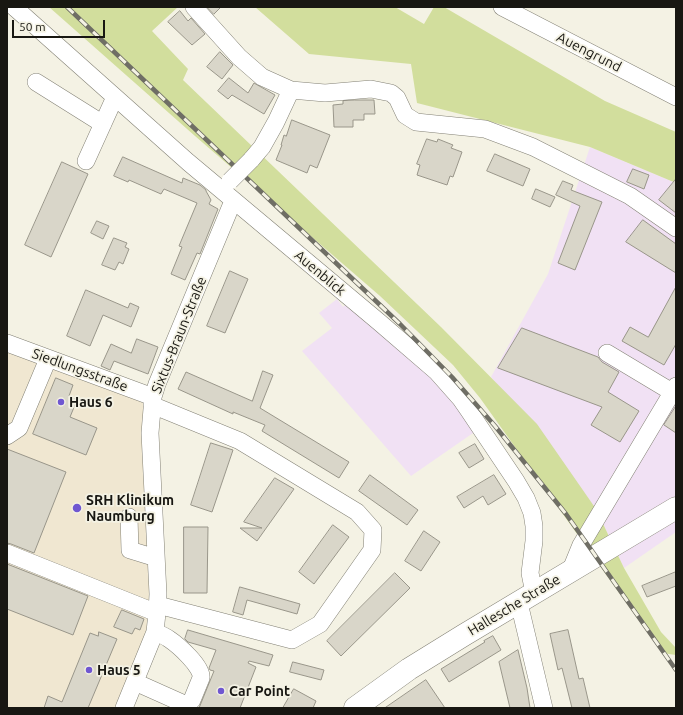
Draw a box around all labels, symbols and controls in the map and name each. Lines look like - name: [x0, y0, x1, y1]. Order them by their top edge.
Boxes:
- scale bar: [14, 12, 107, 38]
- text: 50 m: [19, 20, 46, 33]
- street label: Auengrund: [554, 29, 624, 75]
- street label: Auenblick: [291, 247, 349, 299]
- street label: Sixtus-Braun-Straße: [148, 274, 210, 396]
- street label: Siedlungsstraße: [30, 345, 130, 395]
- place label: Haus 6: [69, 394, 113, 410]
- marker: Haus 6: [56, 397, 66, 407]
- place label: SRH Klinikum Naumburg: [86, 492, 174, 524]
- marker: SRH Klinikum Naumburg: [71, 502, 83, 514]
- street label: Hallesche Straße: [465, 571, 563, 639]
- place label: Haus 5: [97, 662, 141, 678]
- marker: Haus 5: [84, 665, 94, 675]
- place label: Car Point: [229, 683, 290, 699]
- marker: Car Point: [216, 686, 226, 696]

